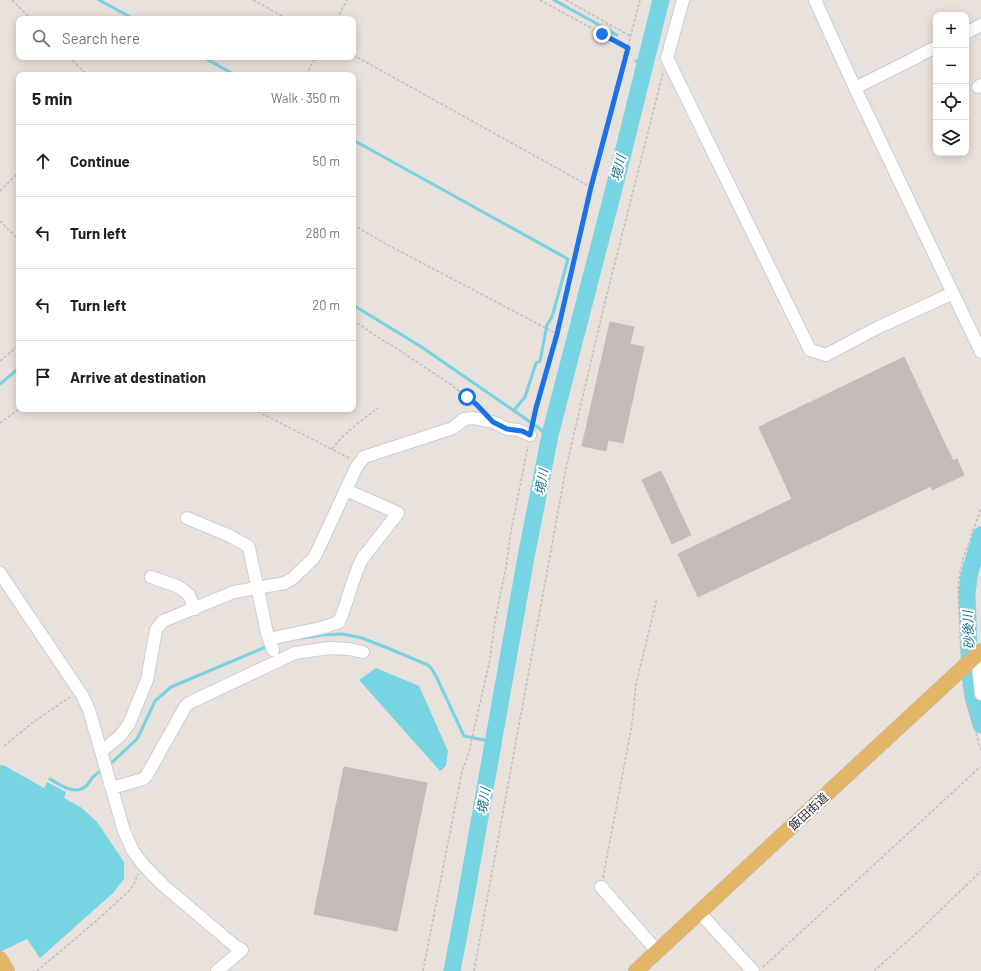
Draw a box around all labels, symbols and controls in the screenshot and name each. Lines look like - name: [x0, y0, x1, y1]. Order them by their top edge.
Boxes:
- map controls: [933, 12, 969, 156]
- button: +: [933, 12, 969, 48]
- search box: [16, 16, 356, 60]
- route end: [593, 25, 611, 43]
- icon: search: [30, 27, 52, 49]
- text: Search here: [62, 29, 140, 47]
- button: −: [933, 48, 969, 84]
- button: locate: [933, 84, 969, 120]
- text: 5 min: [32, 88, 72, 108]
- text: Walk · 350 m: [271, 90, 340, 106]
- button: layers: [933, 120, 969, 156]
- icon: ahead: [32, 150, 54, 172]
- text: Continue: [70, 152, 130, 170]
- water label: 境川: [607, 152, 629, 183]
- text: 50 m: [313, 153, 340, 169]
- icon: left: [32, 222, 54, 244]
- text: Turn left: [70, 224, 126, 242]
- text: 280 m: [306, 225, 340, 241]
- icon: left: [32, 294, 54, 316]
- text: Turn left: [70, 296, 126, 314]
- text: 20 m: [312, 297, 340, 313]
- icon: arrive: [32, 366, 54, 388]
- text: Arrive at destination: [70, 368, 206, 386]
- route start: [458, 388, 476, 406]
- water label: 境川: [531, 466, 551, 496]
- water label: 砂後川: [959, 608, 977, 650]
- water label: 境川: [473, 785, 493, 815]
- street label: 飯田街道: [786, 790, 830, 832]

